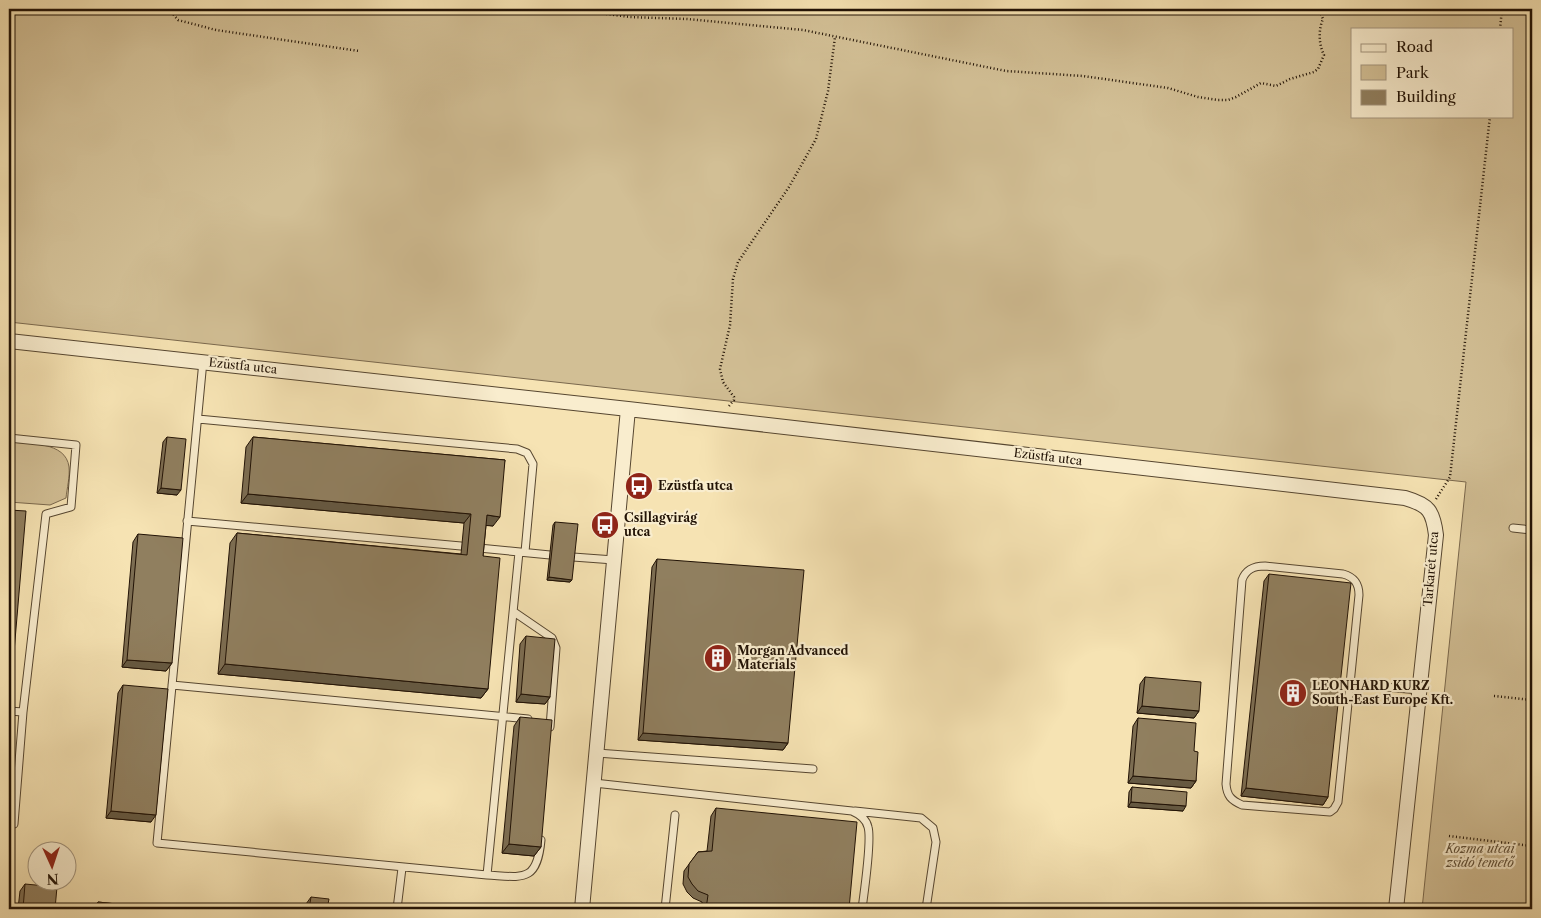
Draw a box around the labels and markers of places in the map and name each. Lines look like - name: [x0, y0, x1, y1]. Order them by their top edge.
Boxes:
- bus stop icon: Ezüstfa utca: [624, 471, 654, 501]
- place label: Ezüstfa utca: [658, 478, 734, 493]
- bus stop icon: Csillagvirág utca: [590, 510, 620, 540]
- place label: Csillagvirág utca: [624, 510, 698, 539]
- building icon: Morgan Advanced Materials: [703, 643, 733, 673]
- place label: Morgan Advanced Materials: [737, 643, 849, 672]
- building icon: LEONHARD KURZ South-East Europe Kft.: [1278, 678, 1308, 708]
- place label: LEONHARD KURZ South-East Europe Kft.: [1312, 678, 1453, 707]

